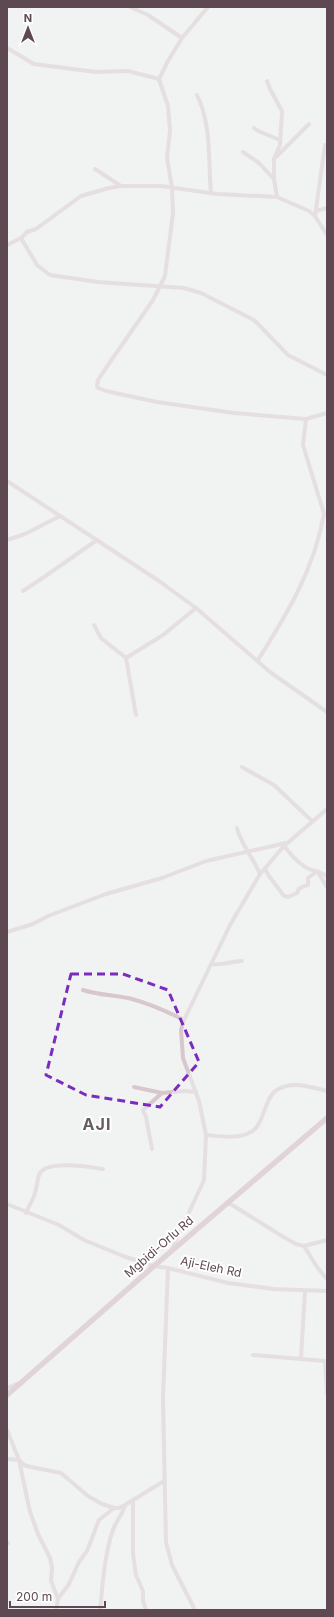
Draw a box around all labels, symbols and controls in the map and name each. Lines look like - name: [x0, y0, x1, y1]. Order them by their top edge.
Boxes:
- north arrow: [8, 8, 48, 48]
- text: N: [24, 11, 32, 25]
- district label: AJI: [83, 1114, 111, 1134]
- street label: Mgbidi-Orlu Rd: [121, 1213, 196, 1281]
- street label: Aji-Eleh Rd: [179, 1253, 243, 1280]
- scale bar: [10, 1583, 105, 1609]
- text: 200 m: [16, 1589, 52, 1604]

